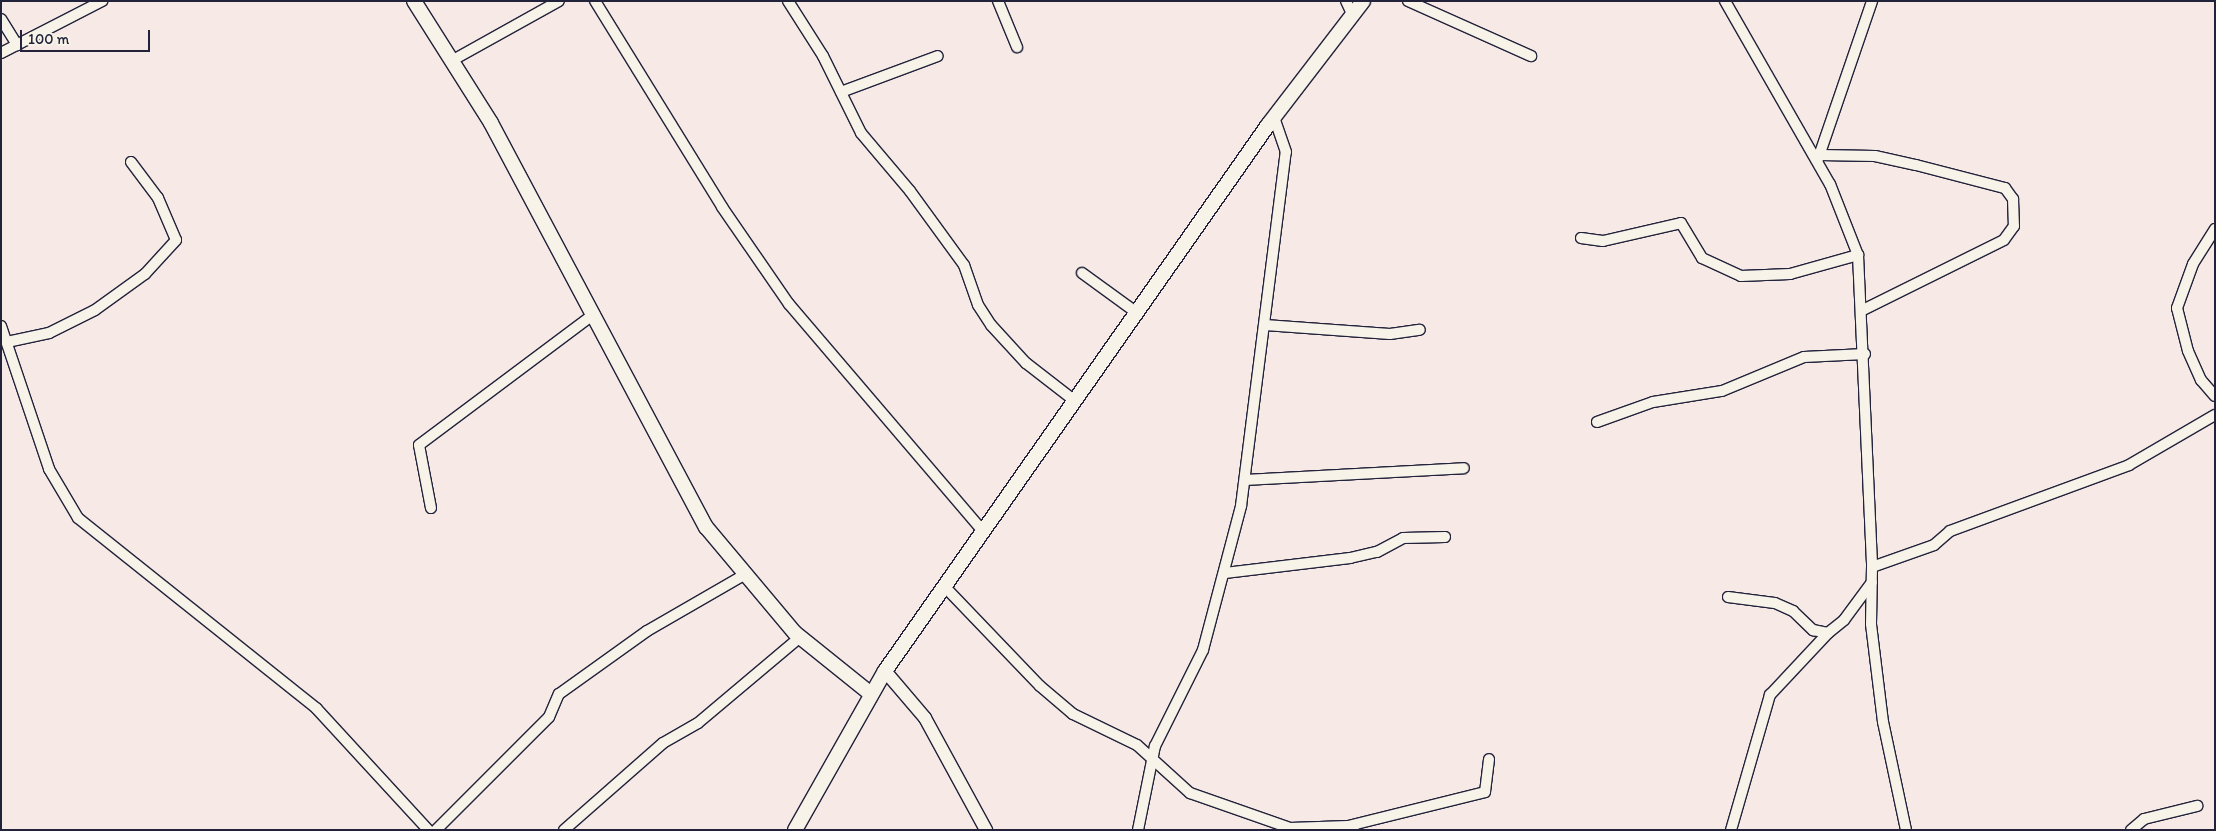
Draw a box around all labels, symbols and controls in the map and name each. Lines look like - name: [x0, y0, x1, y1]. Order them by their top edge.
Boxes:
- scale bar: [22, 20, 152, 52]
- text: 100 m: [28, 30, 69, 48]

